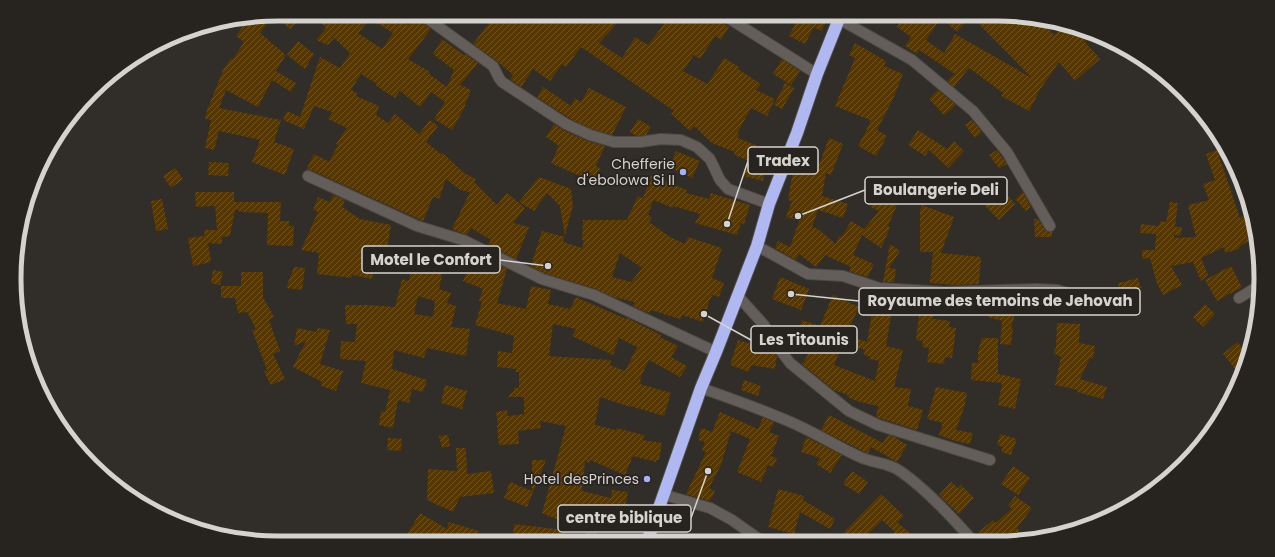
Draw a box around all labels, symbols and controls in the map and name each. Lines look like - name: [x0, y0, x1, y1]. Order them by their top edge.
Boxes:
- callout: Tradex: [748, 147, 818, 174]
- text: Tradex: [756, 150, 810, 171]
- place label: Chefferie d'ebolowa Si II: [577, 154, 675, 190]
- marker: Chefferie d'ebolowa Si II: [678, 167, 688, 177]
- callout: Boulangerie Deli: [865, 177, 1007, 204]
- text: Boulangerie Deli: [873, 179, 999, 200]
- callout: Motel le Confort: [362, 246, 500, 273]
- text: Motel le Confort: [370, 249, 492, 270]
- callout: Royaume des temoins de Jehovah: [859, 288, 1140, 315]
- text: Royaume des temoins de Jehovah: [867, 290, 1133, 311]
- callout: Les Titounis: [751, 326, 857, 353]
- text: Les Titounis: [759, 329, 849, 350]
- place label: Hotel desPrinces: [524, 469, 639, 489]
- marker: Hotel desPrinces: [642, 474, 652, 484]
- callout: centre biblique: [558, 505, 691, 532]
- text: centre biblique: [566, 507, 682, 528]

